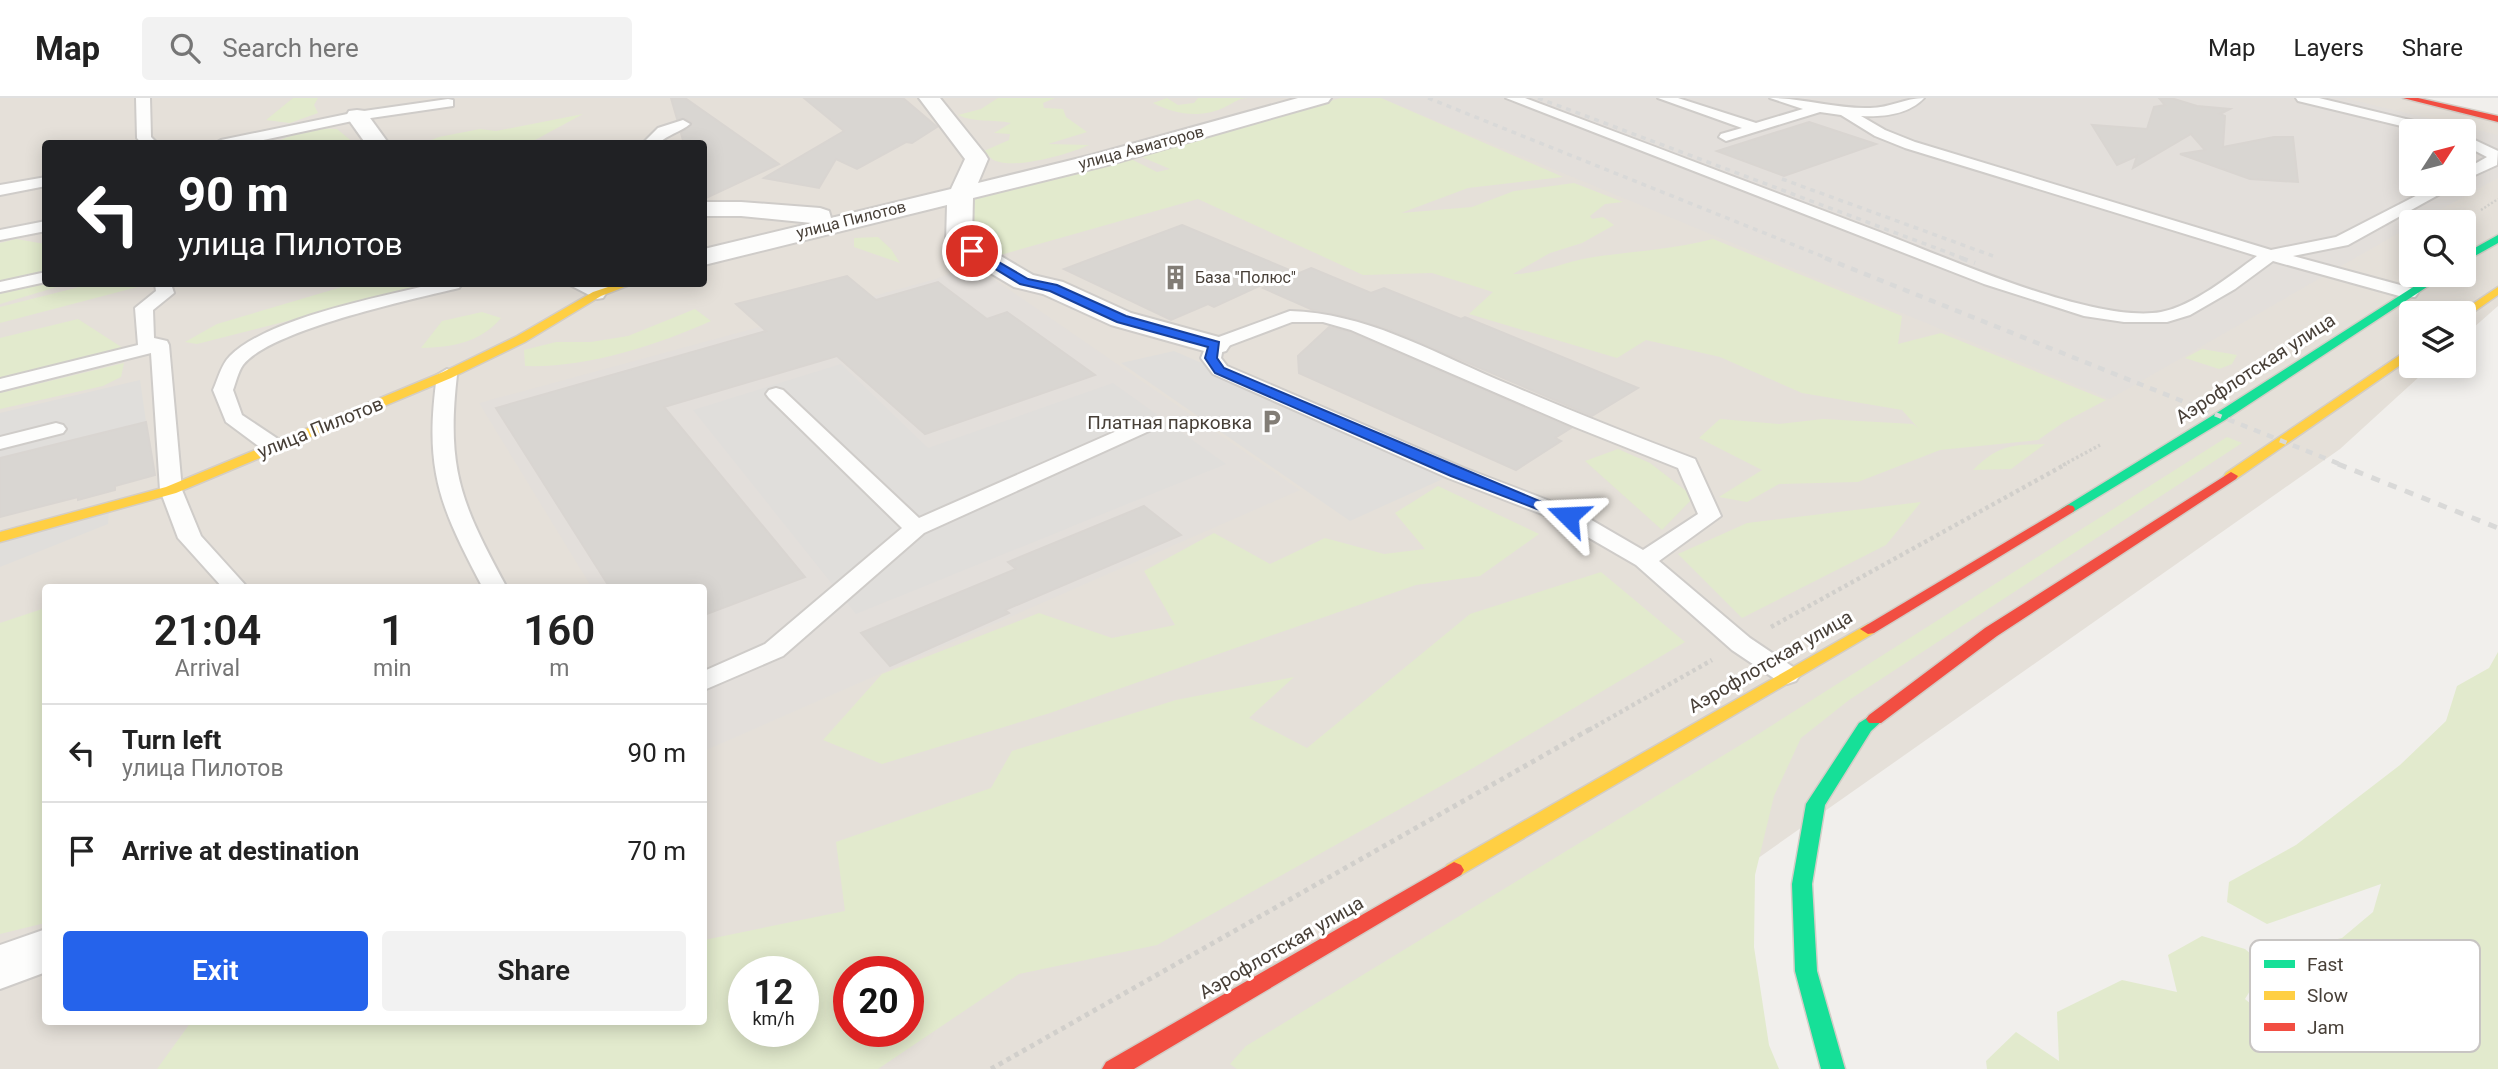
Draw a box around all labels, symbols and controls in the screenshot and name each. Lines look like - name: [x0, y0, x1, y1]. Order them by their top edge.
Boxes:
- search box: [142, 17, 632, 80]
- text: Map: [35, 29, 100, 68]
- icon: search: [166, 29, 204, 67]
- text: Search here: [222, 33, 359, 63]
- text: Map: [2208, 34, 2256, 62]
- text: Layers: [2294, 34, 2364, 62]
- text: Share: [2402, 34, 2463, 62]
- north arrow: [2399, 119, 2476, 196]
- map controls: [2399, 119, 2476, 378]
- street label: улица Авиаторов: [1076, 122, 1206, 173]
- text: 90 m: [178, 166, 289, 223]
- icon: left: [63, 168, 154, 259]
- street label: улица Пилотов: [794, 197, 908, 242]
- button: search: [2399, 210, 2476, 287]
- pin: [942, 221, 1002, 281]
- text: улица Пилотов: [178, 225, 403, 263]
- icon: arrive: [953, 232, 991, 270]
- building icon: База "Полюс": [1161, 263, 1189, 291]
- place label: База "Полюс": [1195, 268, 1296, 287]
- button: layers: [2399, 301, 2476, 378]
- street label: Аэрофлотская улица: [2171, 308, 2339, 429]
- street label: улица Пилотов: [254, 392, 386, 463]
- parking icon: Платная парковка: [1258, 408, 1286, 436]
- place label: Платная парковка: [1087, 411, 1252, 434]
- position arrow: [1531, 479, 1605, 553]
- street label: Аэрофлотская улица: [1684, 605, 1856, 718]
- text: 21:04: [154, 606, 261, 655]
- text: 1: [380, 606, 404, 655]
- text: 160: [523, 606, 595, 655]
- text: Arrival: [175, 655, 240, 682]
- text: min: [373, 655, 411, 682]
- text: m: [549, 655, 569, 682]
- text: Turn left: [122, 725, 221, 755]
- icon: left: [63, 734, 101, 772]
- text: 90 m: [628, 738, 686, 768]
- text: улица Пилотов: [122, 755, 284, 782]
- icon: arrive: [63, 832, 101, 870]
- text: Arrive at destination: [122, 836, 359, 866]
- text: 70 m: [628, 836, 686, 866]
- street label: Аэрофлотская улица: [1195, 891, 1367, 1004]
- button: Exit: [63, 931, 368, 1011]
- button: Share: [382, 931, 686, 1011]
- legend: [2250, 940, 2480, 1052]
- text: Fast: [2307, 953, 2344, 976]
- speed limit sign: 20: [833, 956, 924, 1047]
- text: 12: [753, 972, 794, 1013]
- text: Slow: [2307, 984, 2348, 1007]
- text: km/h: [752, 1008, 795, 1029]
- text: Jam: [2307, 1016, 2344, 1039]

